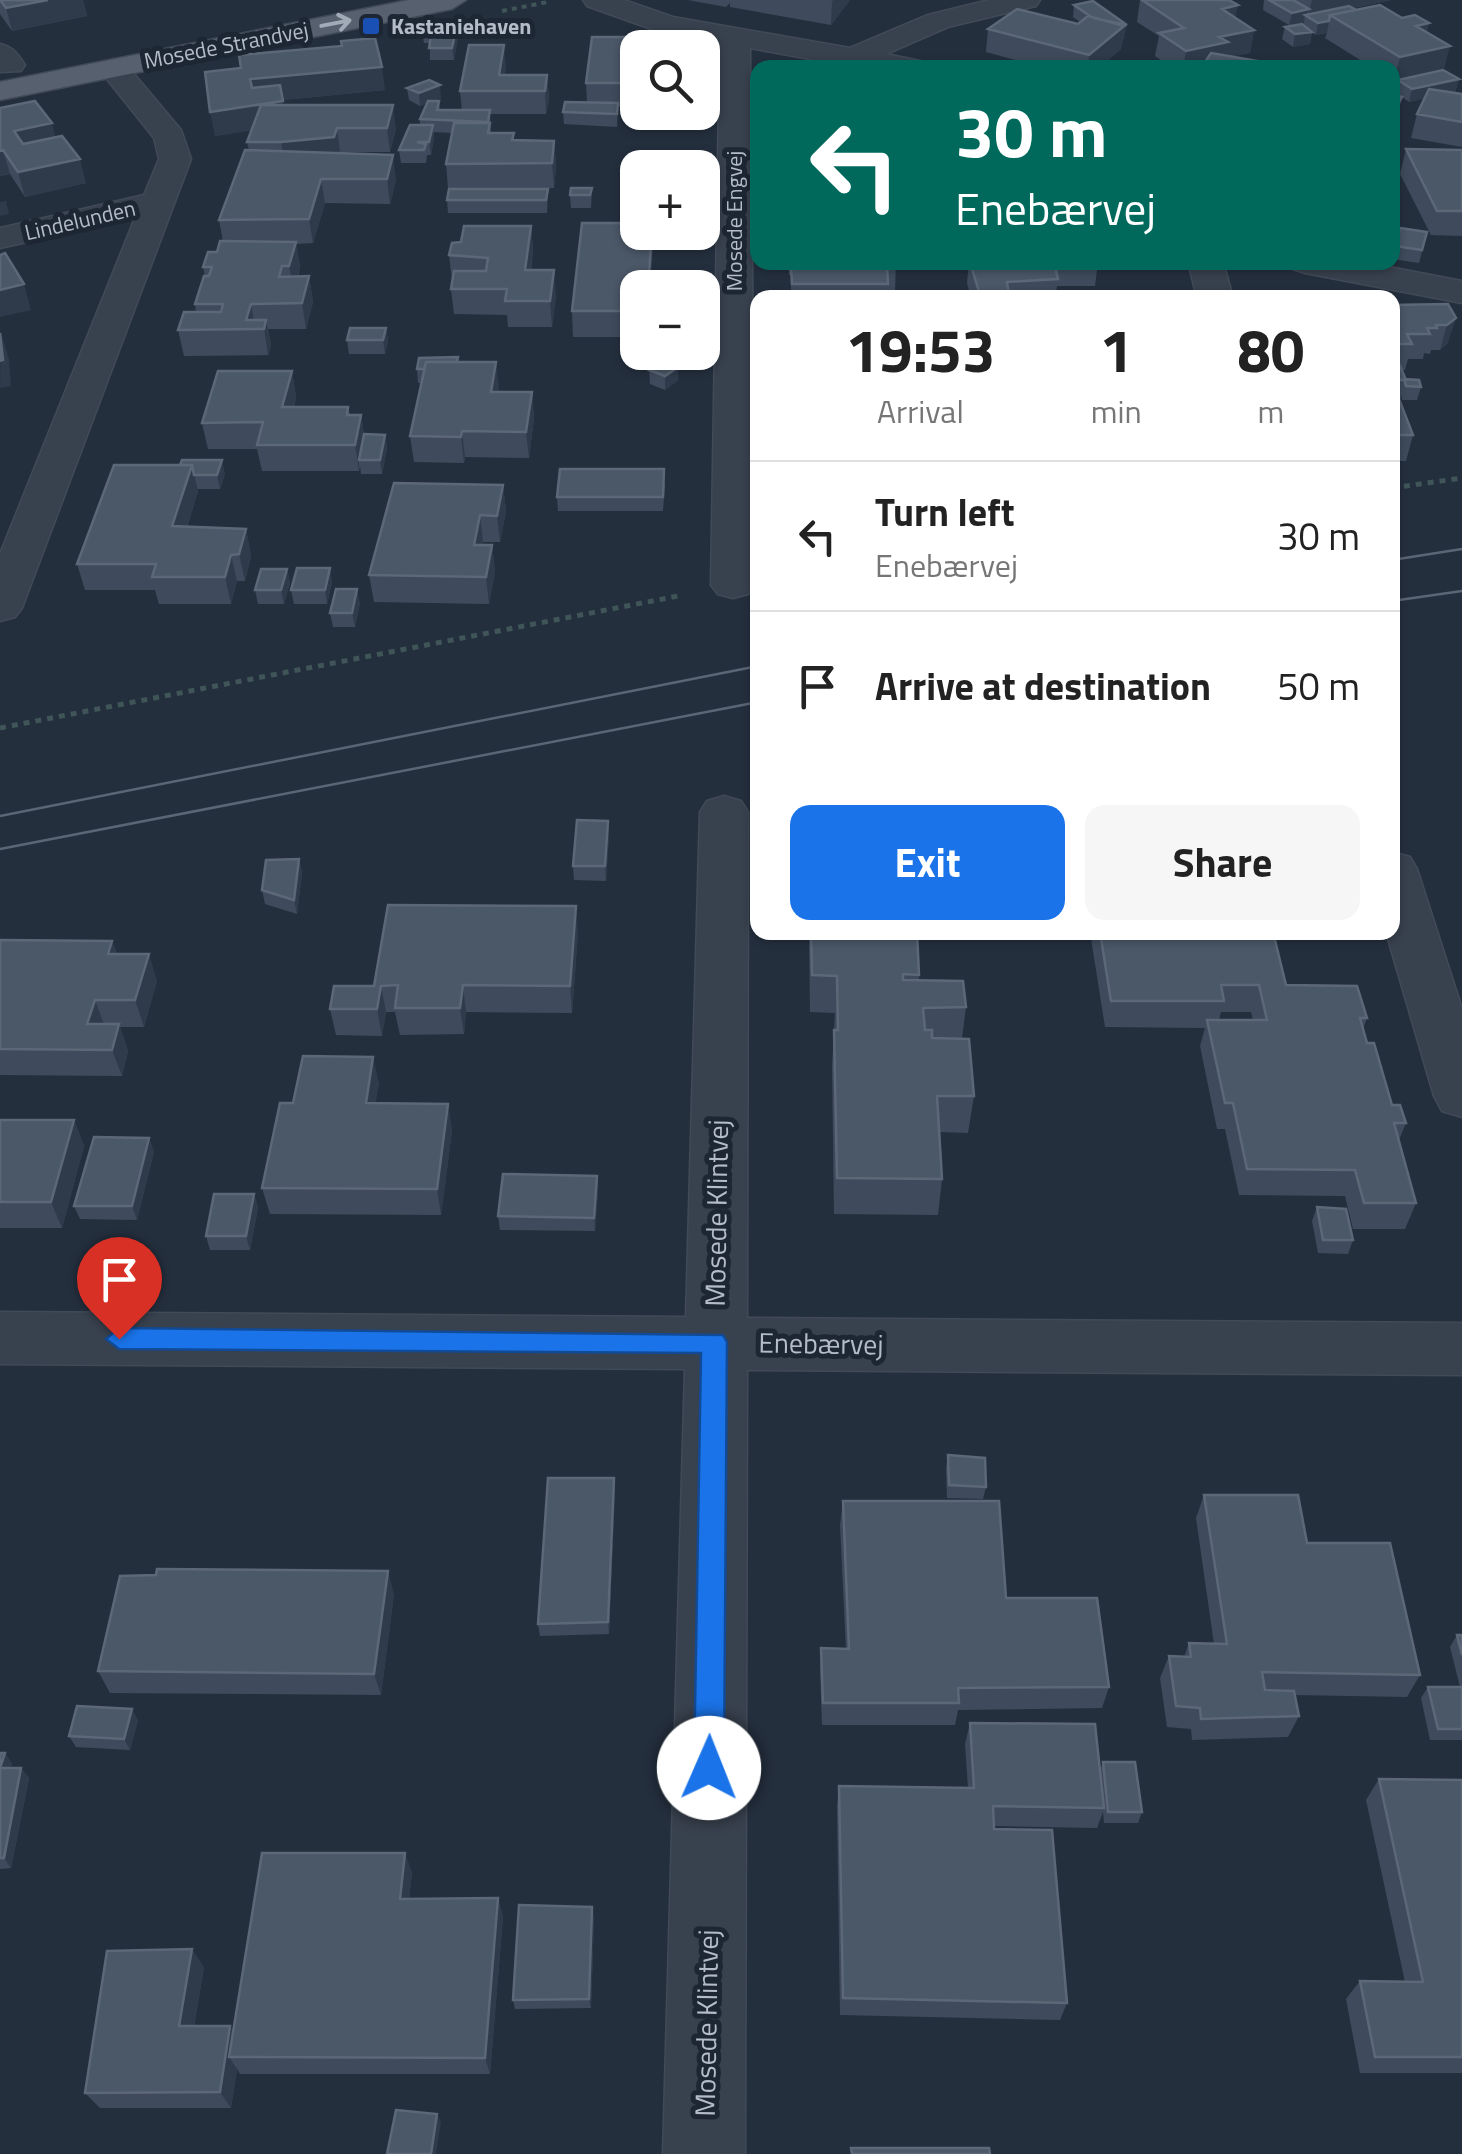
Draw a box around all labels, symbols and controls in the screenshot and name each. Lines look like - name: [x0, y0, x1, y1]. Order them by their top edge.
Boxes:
- place label: Kastaniehaven: [391, 9, 531, 43]
- street label: Mosede Strandvej: [141, 12, 311, 78]
- one-way arrow: [319, 13, 351, 32]
- marker: Kastaniehaven: [360, 15, 382, 37]
- map controls: [620, 30, 720, 370]
- button: search: [620, 30, 720, 130]
- text: 30 m: [955, 78, 1108, 184]
- icon: left: [790, 100, 920, 230]
- button: +: [620, 150, 720, 250]
- street label: Mosede Engvej: [717, 151, 751, 291]
- text: Enebærvej: [955, 174, 1156, 242]
- street label: Lindelunden: [21, 191, 139, 249]
- button: −: [620, 270, 720, 370]
- text: 19:53: [846, 304, 995, 395]
- text: 1: [1099, 304, 1133, 395]
- text: 80: [1237, 304, 1304, 395]
- text: Arrival: [877, 387, 964, 435]
- text: min: [1091, 387, 1142, 435]
- text: m: [1257, 387, 1284, 435]
- text: Turn left: [875, 483, 1015, 541]
- text: 30 m: [1277, 507, 1360, 565]
- icon: left: [790, 509, 845, 564]
- text: Enebærvej: [875, 541, 1018, 589]
- text: Arrive at destination: [875, 657, 1211, 715]
- text: 50 m: [1277, 657, 1360, 715]
- icon: arrive: [790, 659, 845, 714]
- button: Exit: [790, 805, 1065, 920]
- button: Share: [1085, 805, 1360, 920]
- street label: Mosede Klintvej: [693, 1119, 739, 1307]
- pin: [77, 1237, 162, 1340]
- icon: arrive: [92, 1252, 147, 1307]
- street label: Enebærvej: [758, 1320, 884, 1366]
- position arrow: [657, 1716, 761, 1820]
- street label: Mosede Klintvej: [683, 1929, 729, 2117]

